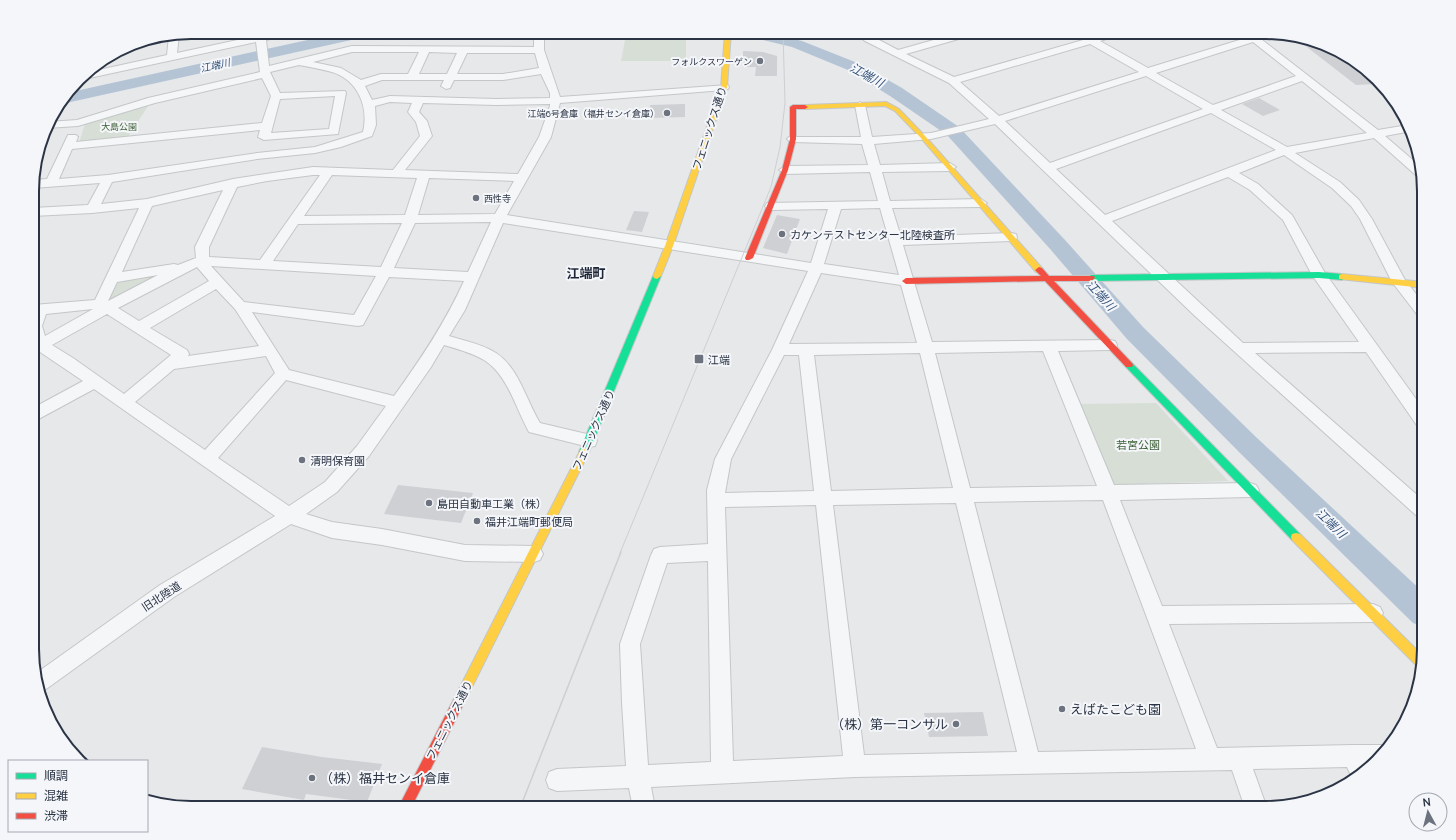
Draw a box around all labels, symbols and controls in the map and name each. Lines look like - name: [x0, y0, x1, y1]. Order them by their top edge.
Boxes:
- water label: 江端川: [199, 55, 232, 75]
- place label: フォルクスワーゲン: [671, 55, 752, 68]
- marker: フォルクスワーゲン: [755, 56, 765, 66]
- water label: 江端川: [847, 59, 889, 92]
- street label: フェニックス通り: [688, 84, 730, 172]
- place label: 江端6号倉庫（福井センイ倉庫）: [527, 107, 659, 120]
- marker: 江端6号倉庫（福井センイ倉庫）: [662, 108, 672, 118]
- park label: 大島公園: [101, 120, 137, 133]
- place label: 西性寺: [484, 192, 511, 205]
- marker: 西性寺: [471, 193, 481, 203]
- place label: カケンテストセンター北陸検査所: [790, 227, 956, 242]
- marker: カケンテストセンター北陸検査所: [777, 229, 787, 239]
- district label: 江端町: [566, 264, 606, 282]
- water label: 江端川: [1083, 276, 1121, 316]
- place label: 江端: [708, 352, 730, 367]
- marker: 江端: [693, 353, 705, 365]
- street label: フェニックス通り: [568, 387, 618, 473]
- park label: 若宮公園: [1116, 437, 1160, 452]
- place label: 清明保育園: [310, 453, 365, 468]
- marker: 清明保育園: [297, 455, 307, 465]
- place label: 島田自動車工業（株）: [437, 496, 547, 511]
- marker: 島田自動車工業（株）: [424, 498, 434, 508]
- water label: 江端川: [1312, 504, 1351, 543]
- place label: 福井江端町郵便局: [485, 514, 573, 529]
- marker: 福井江端町郵便局: [472, 516, 482, 526]
- street label: 旧北陸道: [138, 578, 184, 614]
- street label: フェニックス通り: [422, 678, 476, 762]
- place label: えばたこども園: [1070, 700, 1161, 718]
- marker: えばたこども園: [1057, 704, 1067, 714]
- place label: （株）第一コンサル: [831, 715, 948, 733]
- marker: （株）第一コンサル: [951, 719, 961, 729]
- legend: [8, 760, 148, 832]
- text: 順調: [44, 767, 68, 784]
- place label: （株）福井センイ倉庫: [320, 769, 450, 787]
- marker: （株）福井センイ倉庫: [307, 773, 317, 783]
- text: 混雑: [44, 787, 68, 804]
- north arrow: [1408, 792, 1448, 832]
- text: N: [1422, 794, 1432, 810]
- text: 渋滞: [44, 807, 68, 824]

